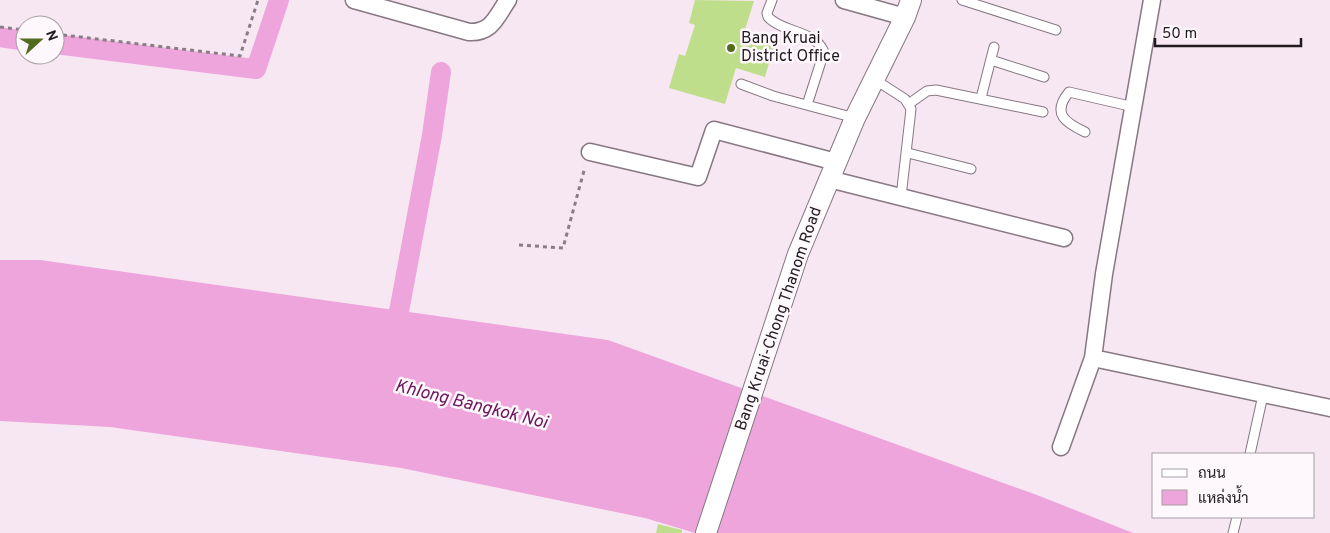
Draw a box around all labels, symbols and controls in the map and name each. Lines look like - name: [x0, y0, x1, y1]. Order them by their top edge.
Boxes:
- north arrow: [15, 15, 65, 65]
- scale bar: [1155, 15, 1301, 47]
- text: 50 m: [1162, 25, 1197, 44]
- text: N: [41, 28, 60, 44]
- place label: Bang Kruai District Office: [741, 29, 840, 67]
- marker: Bang Kruai District Office: [725, 42, 737, 54]
- street label: Bang Kruai-Chong Thanom Road: [731, 205, 827, 433]
- water label: Khlong Bangkok Noi: [392, 375, 551, 435]
- legend: [1152, 453, 1315, 518]
- text: ถนน: [1198, 465, 1226, 484]
- text: แหล่งน้ำ: [1198, 485, 1249, 509]

